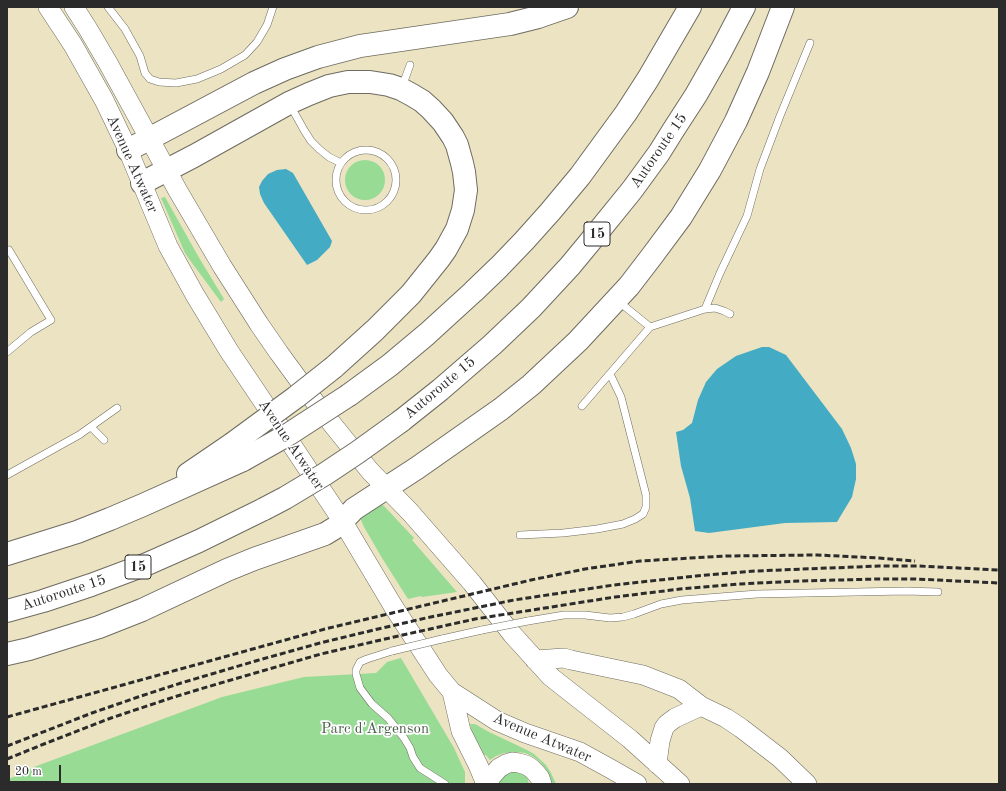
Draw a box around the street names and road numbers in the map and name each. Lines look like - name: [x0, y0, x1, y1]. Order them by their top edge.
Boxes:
- street label: Autoroute 15: [627, 110, 691, 192]
- street label: Avenue Atwater: [102, 112, 162, 216]
- road number: 15: [584, 222, 610, 246]
- street label: Autoroute 15: [401, 353, 479, 423]
- street label: Avenue Atwater: [254, 396, 328, 494]
- road number: 15: [125, 555, 151, 579]
- street label: Autoroute 15: [20, 571, 108, 615]
- street label: Avenue Atwater: [490, 709, 594, 767]

